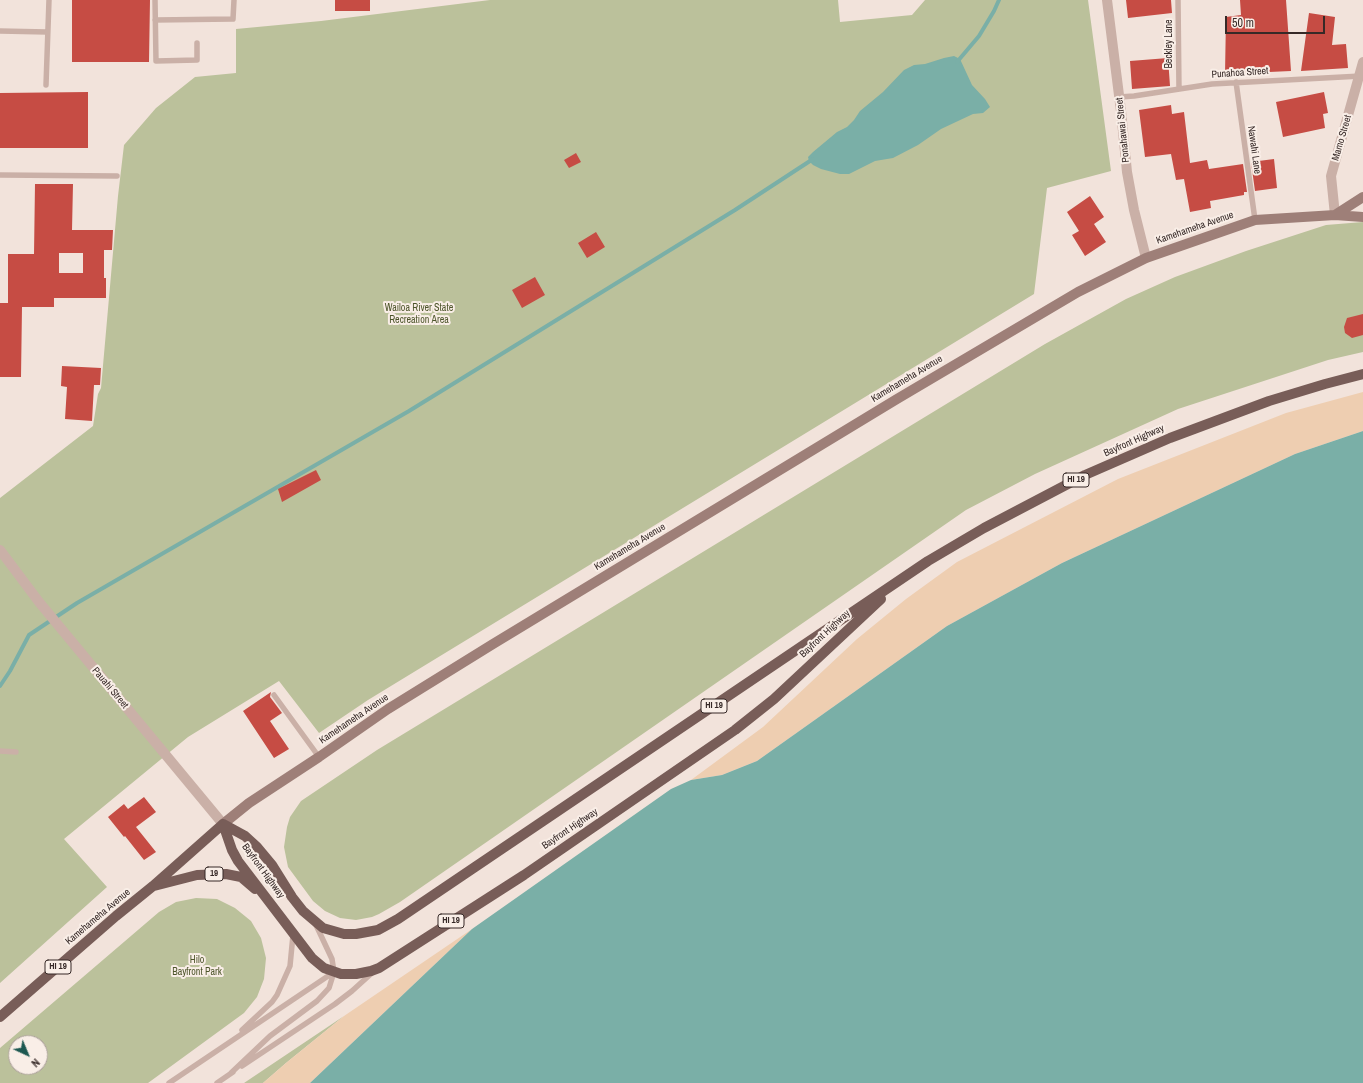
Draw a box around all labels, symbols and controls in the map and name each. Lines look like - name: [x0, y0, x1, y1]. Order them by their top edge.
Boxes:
- scale bar: [1227, 8, 1327, 34]
- text: 50 m: [1232, 15, 1254, 31]
- street label: Beckley Lane: [1163, 19, 1175, 69]
- street label: Punahoa Street: [1211, 65, 1269, 81]
- street label: Ponahawai Street: [1114, 97, 1132, 163]
- street label: Mamo Street: [1330, 114, 1354, 162]
- street label: Nawahi Lane: [1245, 125, 1263, 175]
- street label: Kamehameha Avenue: [1155, 209, 1235, 247]
- park label: Wailoa River State Recreation Area: [385, 302, 453, 326]
- street label: Kamehameha Avenue: [869, 353, 945, 405]
- street label: Bayfront Highway: [1102, 422, 1166, 460]
- road number: HI 19: [1063, 473, 1089, 487]
- street label: Kamehameha Avenue: [592, 521, 668, 573]
- street label: Bayfront Highway: [797, 608, 853, 660]
- street label: Pauahi Street: [89, 665, 131, 711]
- street label: Kamehameha Avenue: [317, 691, 391, 747]
- road number: HI 19: [701, 699, 727, 713]
- street label: Bayfront Highway: [540, 806, 600, 852]
- street label: Bayfront Highway: [239, 841, 287, 901]
- road number: 19: [205, 867, 223, 881]
- street label: Kamehameha Avenue: [63, 886, 133, 948]
- road number: HI 19: [438, 914, 464, 928]
- park label: Hilo Bayfront Park: [172, 954, 222, 978]
- road number: HI 19: [45, 960, 71, 974]
- north arrow: [8, 1035, 48, 1075]
- text: N: [28, 1056, 43, 1070]

